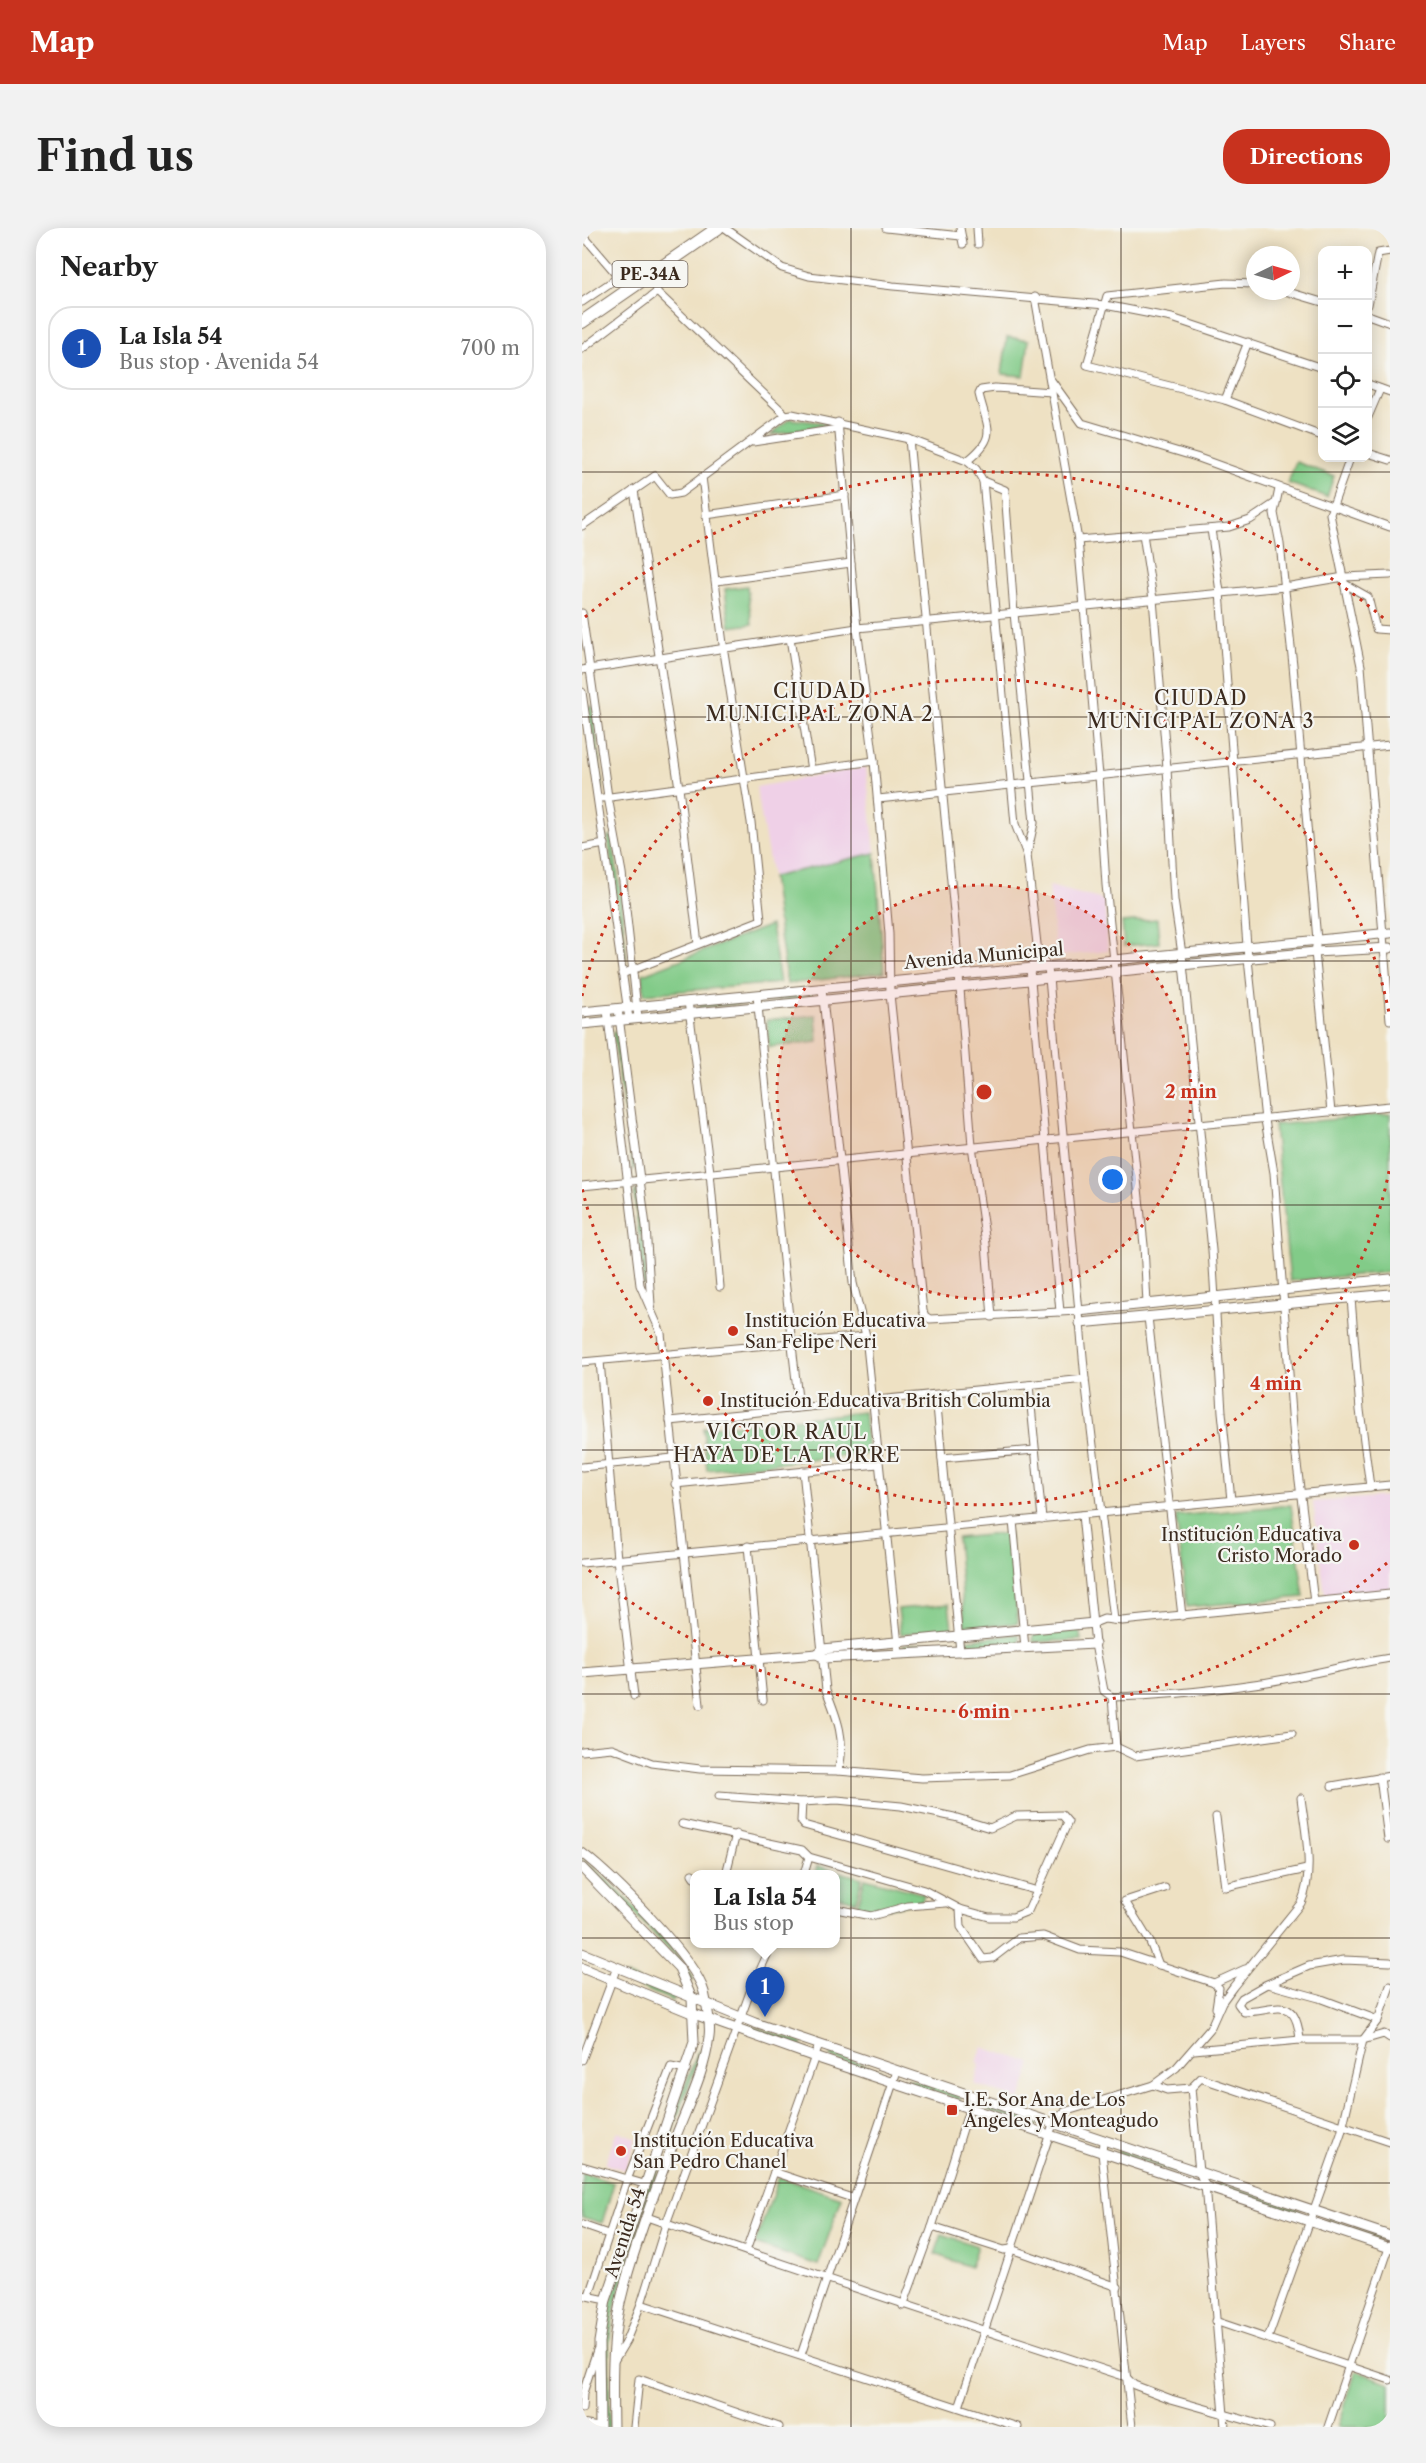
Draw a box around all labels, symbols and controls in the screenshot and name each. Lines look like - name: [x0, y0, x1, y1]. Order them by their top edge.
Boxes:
- text: Map: [30, 25, 94, 59]
- text: Map: [1163, 30, 1208, 55]
- text: Layers: [1241, 30, 1306, 55]
- text: Share: [1339, 30, 1396, 55]
- button: Directions: [1223, 129, 1390, 184]
- text: Find us: [36, 130, 194, 182]
- north arrow: [1246, 246, 1300, 300]
- map controls: [1318, 246, 1372, 462]
- button: +: [1318, 246, 1372, 300]
- text: Nearby: [60, 251, 158, 283]
- road number: PE-34A: [613, 261, 688, 287]
- button: −: [1318, 300, 1372, 354]
- text: La Isla 54: [119, 323, 222, 350]
- text: 1: [77, 336, 86, 360]
- text: 700 m: [461, 336, 520, 360]
- text: Bus stop · Avenida 54: [119, 350, 319, 374]
- button: locate: [1318, 354, 1372, 408]
- button: layers: [1318, 408, 1372, 462]
- district label: CIUDAD MUNICIPAL ZONA 2: [706, 679, 934, 726]
- district label: CIUDAD MUNICIPAL ZONA 3: [1087, 686, 1315, 733]
- street label: Avenida Municipal: [902, 938, 1065, 974]
- text: 2 min: [1165, 1081, 1218, 1103]
- centre of rings: [974, 1082, 994, 1102]
- your location: [1098, 1165, 1127, 1194]
- place label: Institución Educativa San Felipe Neri: [745, 1310, 926, 1353]
- marker: Institución Educativa San Felipe Neri: [726, 1324, 740, 1338]
- text: 4 min: [1250, 1373, 1303, 1395]
- place label: Institución Educativa British Columbia: [720, 1390, 1051, 1412]
- marker: Institución Educativa British Columbia: [701, 1394, 715, 1408]
- district label: VICTOR RAUL HAYA DE LA TORRE: [673, 1420, 901, 1467]
- place label: Institución Educativa Cristo Morado: [1161, 1524, 1342, 1567]
- marker: Institución Educativa Cristo Morado: [1347, 1538, 1361, 1552]
- text: 6 min: [958, 1701, 1011, 1723]
- popup: [690, 1870, 840, 1948]
- text: La Isla 54: [713, 1884, 817, 1911]
- text: Bus stop: [713, 1911, 794, 1935]
- pin: 1: [746, 1968, 784, 2017]
- place label: I.E. Sor Ana de Los Ángeles y Monteagudo: [963, 2089, 1158, 2132]
- marker: I.E. Sor Ana de Los Ángeles y Monteagudo: [945, 2103, 959, 2117]
- place label: Institución Educativa San Pedro Chanel: [633, 2130, 814, 2173]
- marker: Institución Educativa San Pedro Chanel: [614, 2144, 628, 2158]
- street label: Avenida 54: [600, 2185, 650, 2282]

